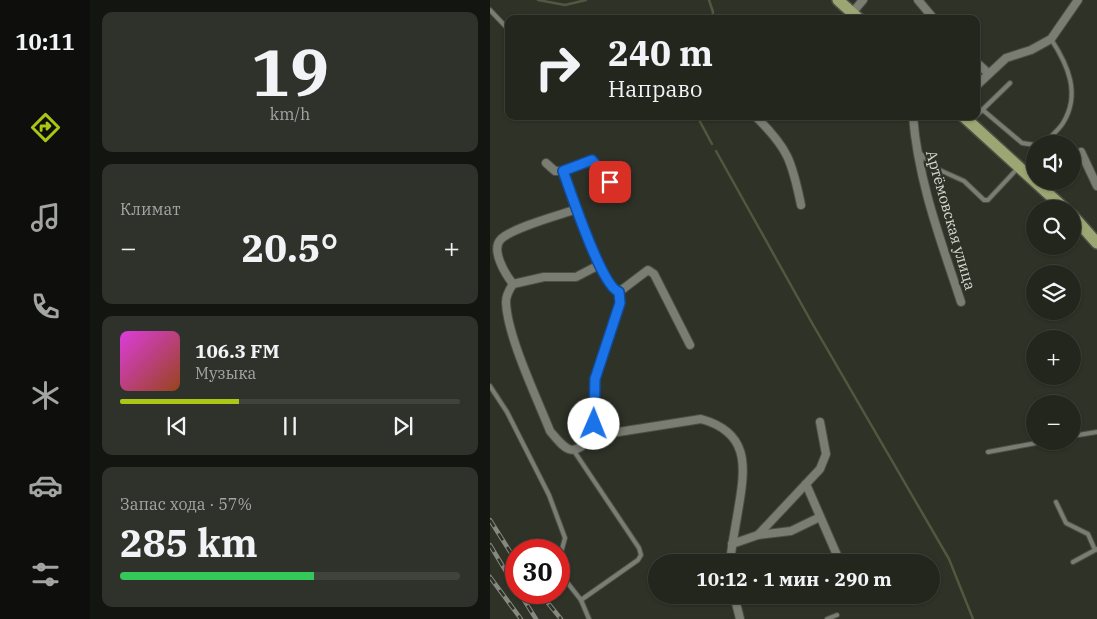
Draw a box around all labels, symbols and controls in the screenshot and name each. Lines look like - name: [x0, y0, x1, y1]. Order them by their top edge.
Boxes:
- text: 10:11: [15, 27, 75, 56]
- text: 19: [251, 29, 329, 114]
- text: 240 m: [608, 30, 713, 76]
- icon: right: [525, 35, 590, 100]
- text: Направо: [608, 74, 702, 103]
- text: km/h: [270, 104, 310, 124]
- icon: directions: [28, 110, 63, 145]
- map controls: [1026, 135, 1081, 450]
- button: sound: [1026, 135, 1081, 190]
- street label: Артёмовская улица: [922, 148, 980, 292]
- pin: [589, 161, 631, 203]
- icon: arrive: [596, 168, 624, 196]
- text: Климат: [120, 199, 180, 219]
- icon: music: [28, 200, 63, 235]
- button: search: [1026, 200, 1081, 255]
- text: 20.5°: [242, 223, 338, 272]
- text: −: [120, 229, 137, 266]
- text: +: [443, 229, 460, 266]
- button: layers: [1026, 265, 1081, 320]
- icon: phone: [28, 289, 63, 324]
- button: +: [1026, 330, 1081, 385]
- text: 106.3 FM: [195, 339, 280, 363]
- text: Музыка: [195, 363, 256, 383]
- icon: climate: [28, 378, 63, 413]
- button: −: [1026, 395, 1081, 450]
- position arrow: [567, 397, 619, 449]
- icon: previous: [163, 412, 191, 440]
- icon: pause: [276, 412, 304, 440]
- icon: next: [389, 412, 417, 440]
- icon: car: [28, 468, 63, 503]
- text: Запас хода · 57%: [120, 494, 252, 514]
- text: 285 km: [120, 518, 258, 567]
- speed limit sign: 30: [505, 539, 570, 604]
- icon: filters: [28, 557, 63, 592]
- text: 10:12 · 1 мин · 290 m: [696, 567, 892, 591]

